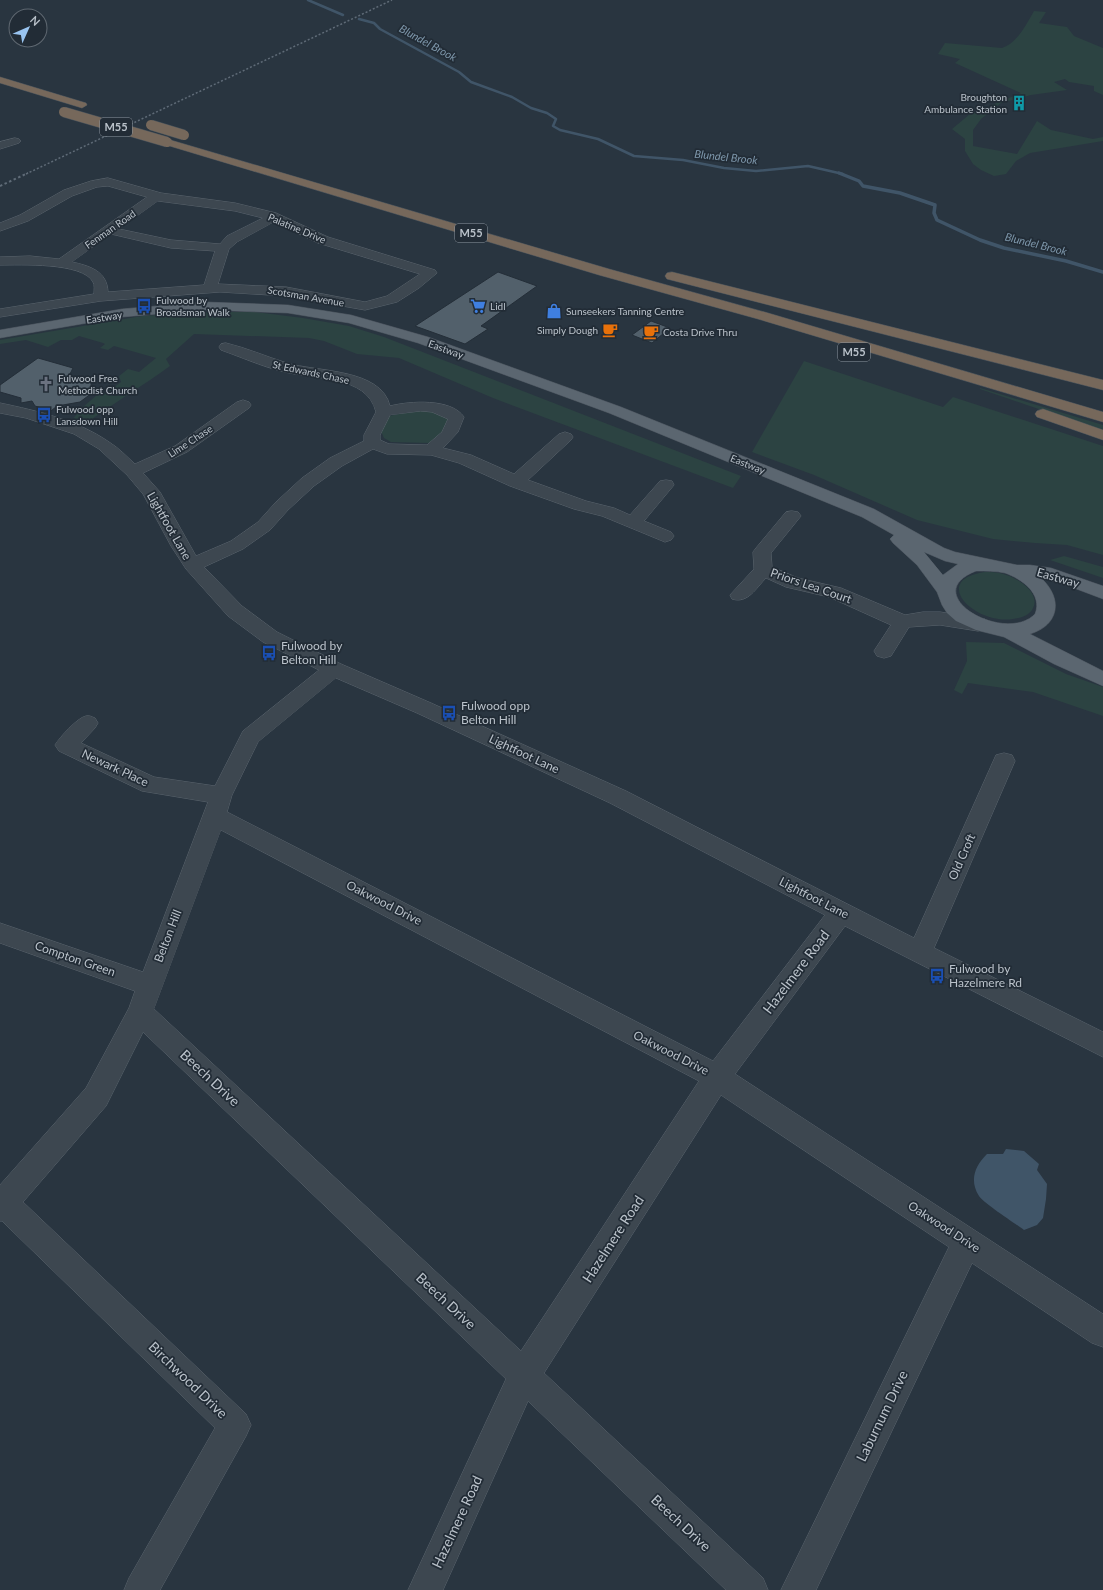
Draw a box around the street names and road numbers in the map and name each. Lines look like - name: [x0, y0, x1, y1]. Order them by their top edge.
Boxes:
- road number: M55: [100, 118, 132, 136]
- street label: Fenman Road: [82, 207, 138, 251]
- street label: Palatine Drive: [266, 210, 328, 246]
- road number: M55: [455, 224, 487, 242]
- street label: Scotsman Avenue: [267, 283, 345, 309]
- street label: Eastway: [85, 308, 124, 326]
- street label: Eastway: [427, 337, 466, 361]
- road number: M55: [838, 343, 870, 361]
- street label: St Edwards Chase: [272, 358, 350, 386]
- street label: Lime Chase: [166, 422, 214, 460]
- street label: Eastway: [729, 452, 768, 477]
- street label: Lightfoot Lane: [144, 489, 195, 562]
- street label: Eastway: [1035, 564, 1082, 591]
- street label: Priors Lea Court: [769, 565, 854, 607]
- street label: Lightfoot Lane: [487, 731, 562, 776]
- street label: Newark Place: [79, 746, 151, 790]
- street label: Old Croft: [945, 831, 979, 882]
- street label: Lightfoot Lane: [777, 874, 851, 921]
- street label: Oakwood Drive: [344, 877, 425, 928]
- street label: Belton Hill: [151, 907, 184, 964]
- street label: Hazelmere Road: [759, 927, 833, 1017]
- street label: Compton Green: [33, 938, 117, 979]
- street label: Oakwood Drive: [631, 1027, 712, 1078]
- street label: Beech Drive: [177, 1046, 244, 1109]
- street label: Hazelmere Road: [578, 1192, 647, 1285]
- street label: Oakwood Drive: [905, 1198, 983, 1255]
- street label: Beech Drive: [413, 1269, 480, 1332]
- street label: Birchwood Drive: [145, 1338, 231, 1422]
- street label: Laburnum Drive: [852, 1368, 911, 1464]
- street label: Hazelmere Road: [428, 1473, 485, 1571]
- street label: Beech Drive: [648, 1491, 715, 1554]

